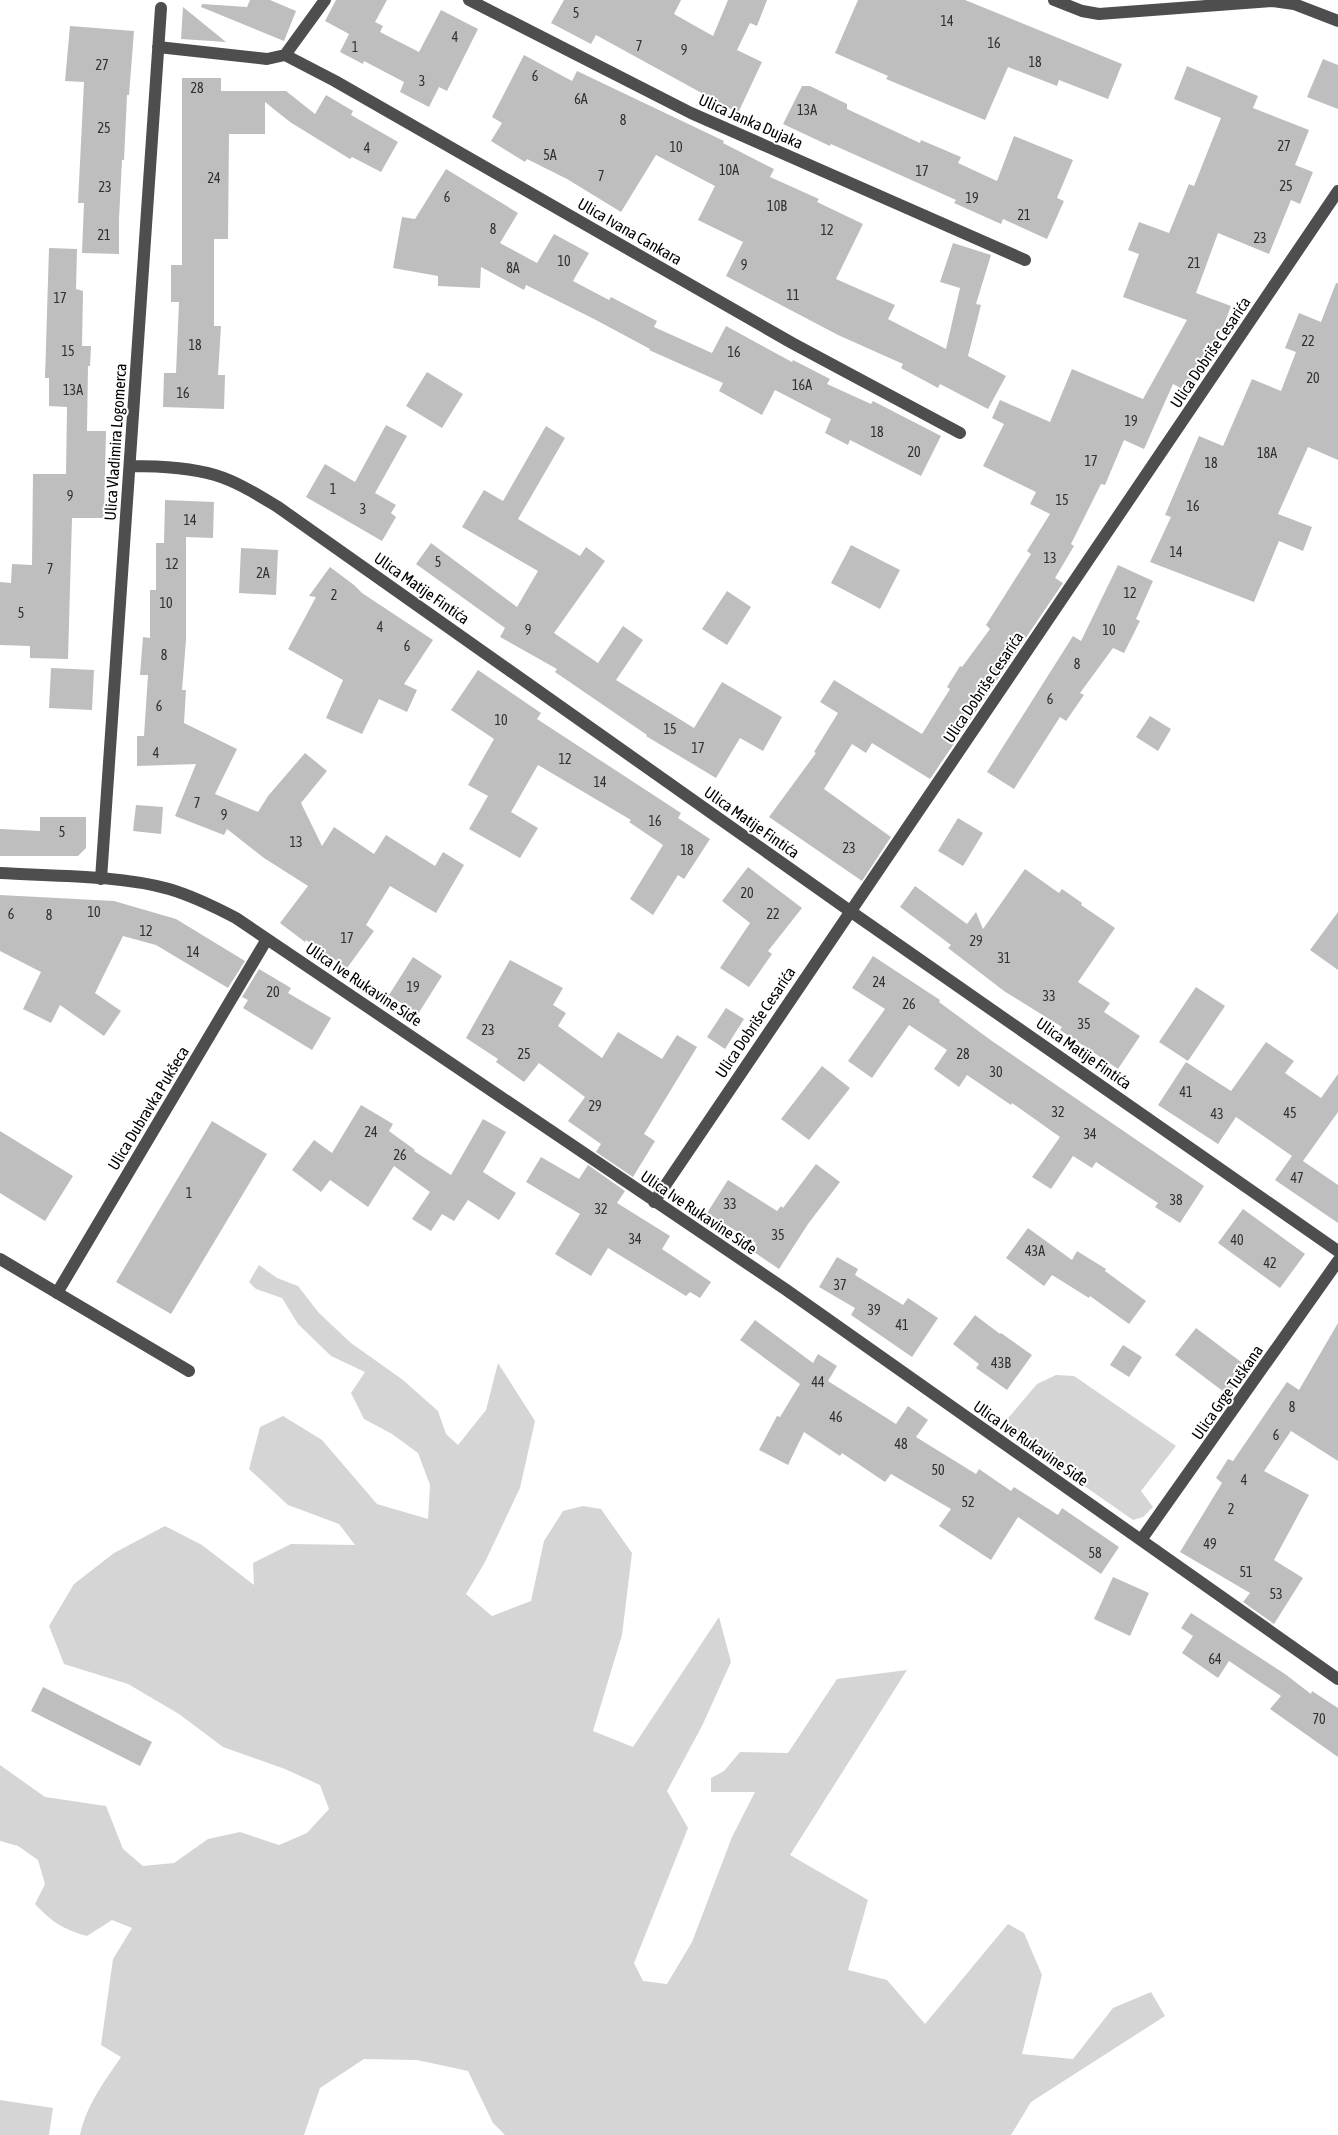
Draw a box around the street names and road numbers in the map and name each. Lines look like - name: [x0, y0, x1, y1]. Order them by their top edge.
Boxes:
- street label: Ulica Janka Dujaka: [696, 90, 806, 153]
- street label: Ulica Ivana Cankara: [575, 194, 685, 268]
- street label: Ulica Dobriše Cesarića: [1166, 293, 1254, 411]
- street label: Ulica Vladimira Logomerca: [101, 363, 130, 521]
- street label: Ulica Matije Fintića: [370, 548, 473, 628]
- street label: Ulica Dobriše Cesarića: [939, 628, 1027, 746]
- street label: Ulica Matije Fintića: [700, 782, 803, 862]
- street label: Ulica Ive Rukavine Siđe: [303, 939, 425, 1029]
- street label: Ulica Dobriše Cesarića: [711, 963, 799, 1081]
- street label: Ulica Matije Fintića: [1032, 1013, 1135, 1093]
- street label: Ulica Dubravka Pukšeca: [104, 1043, 192, 1173]
- street label: Ulica Ive Rukavine Siđe: [638, 1167, 760, 1257]
- street label: Ulica Grge Tuškana: [1188, 1341, 1267, 1443]
- street label: Ulica Ive Rukavine Siđe: [970, 1397, 1092, 1489]

